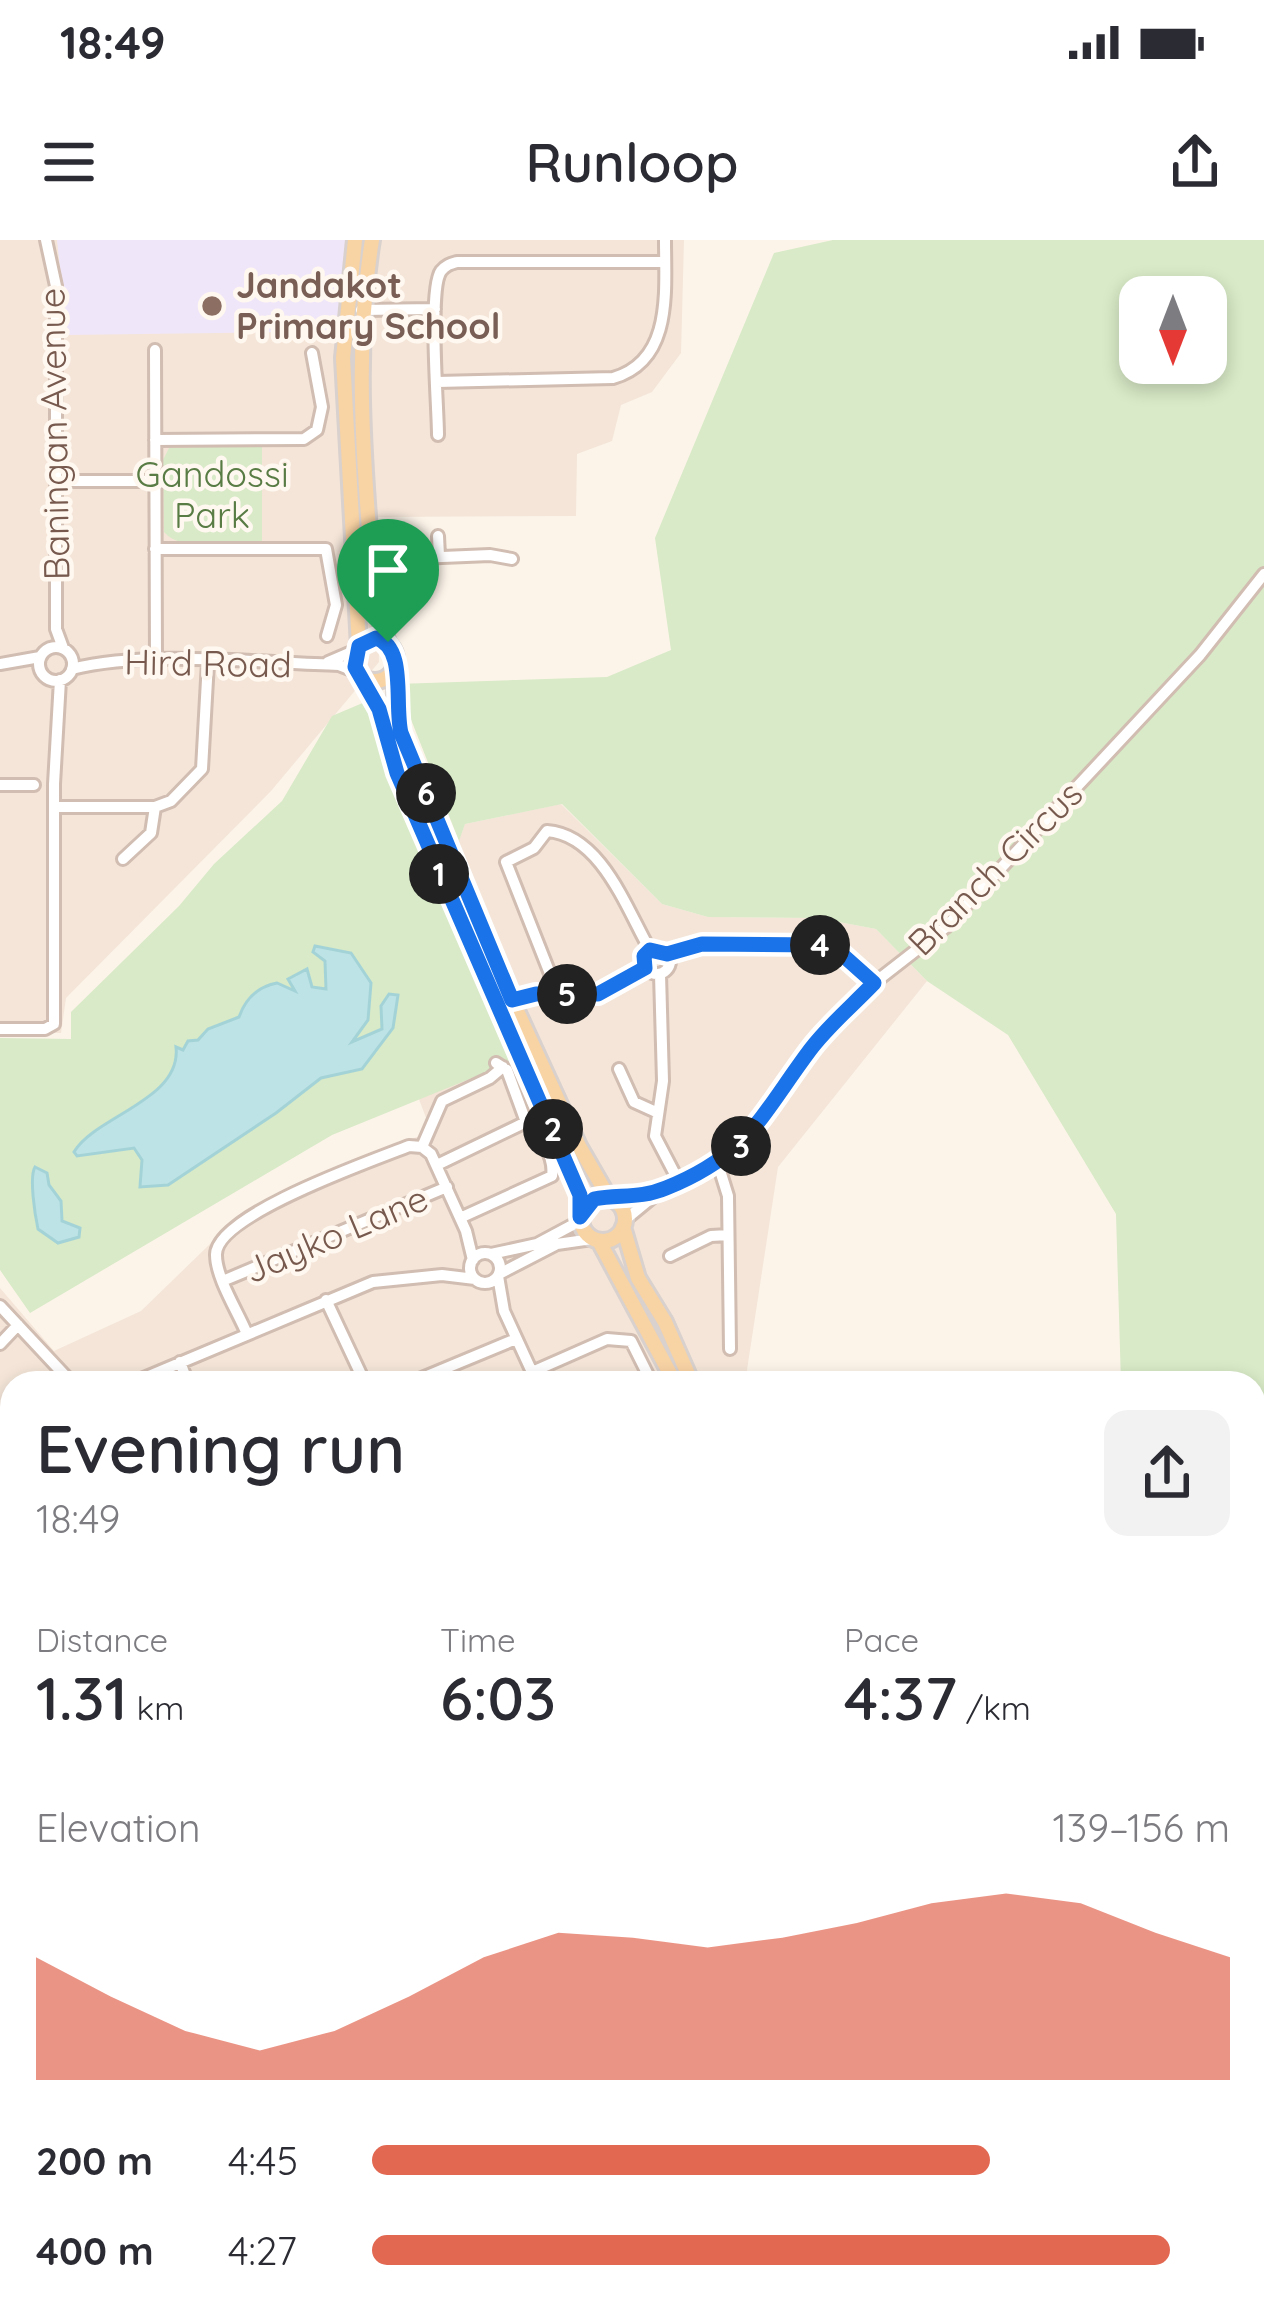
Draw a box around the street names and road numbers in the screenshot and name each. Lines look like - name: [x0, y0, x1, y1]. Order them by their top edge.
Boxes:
- street label: Baningan Avenue: [28, 287, 79, 581]
- street label: Hird Road: [124, 639, 292, 686]
- street label: Branch Circus: [898, 771, 1091, 964]
- street label: Jayko Lane: [237, 1175, 434, 1292]

